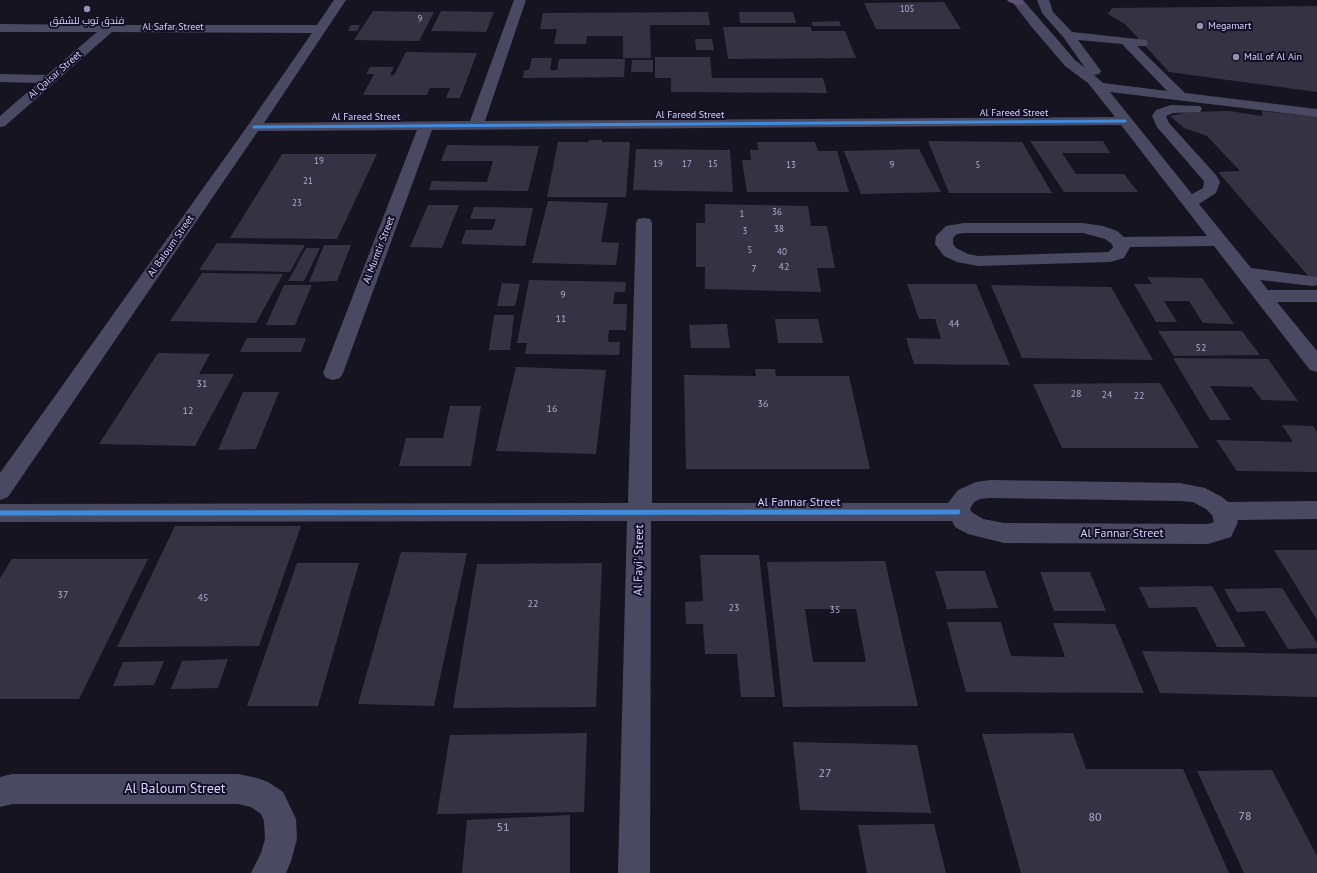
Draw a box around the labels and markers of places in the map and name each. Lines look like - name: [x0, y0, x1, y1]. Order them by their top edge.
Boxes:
- marker: فندق توب للشقق: [82, 4, 92, 14]
- place label: فندق توب للشقق: [50, 15, 124, 27]
- place label: Megamart: [1208, 20, 1251, 32]
- marker: Megamart: [1195, 21, 1205, 31]
- place label: Mall of Al Ain: [1244, 51, 1302, 63]
- marker: Mall of Al Ain: [1231, 52, 1241, 62]

